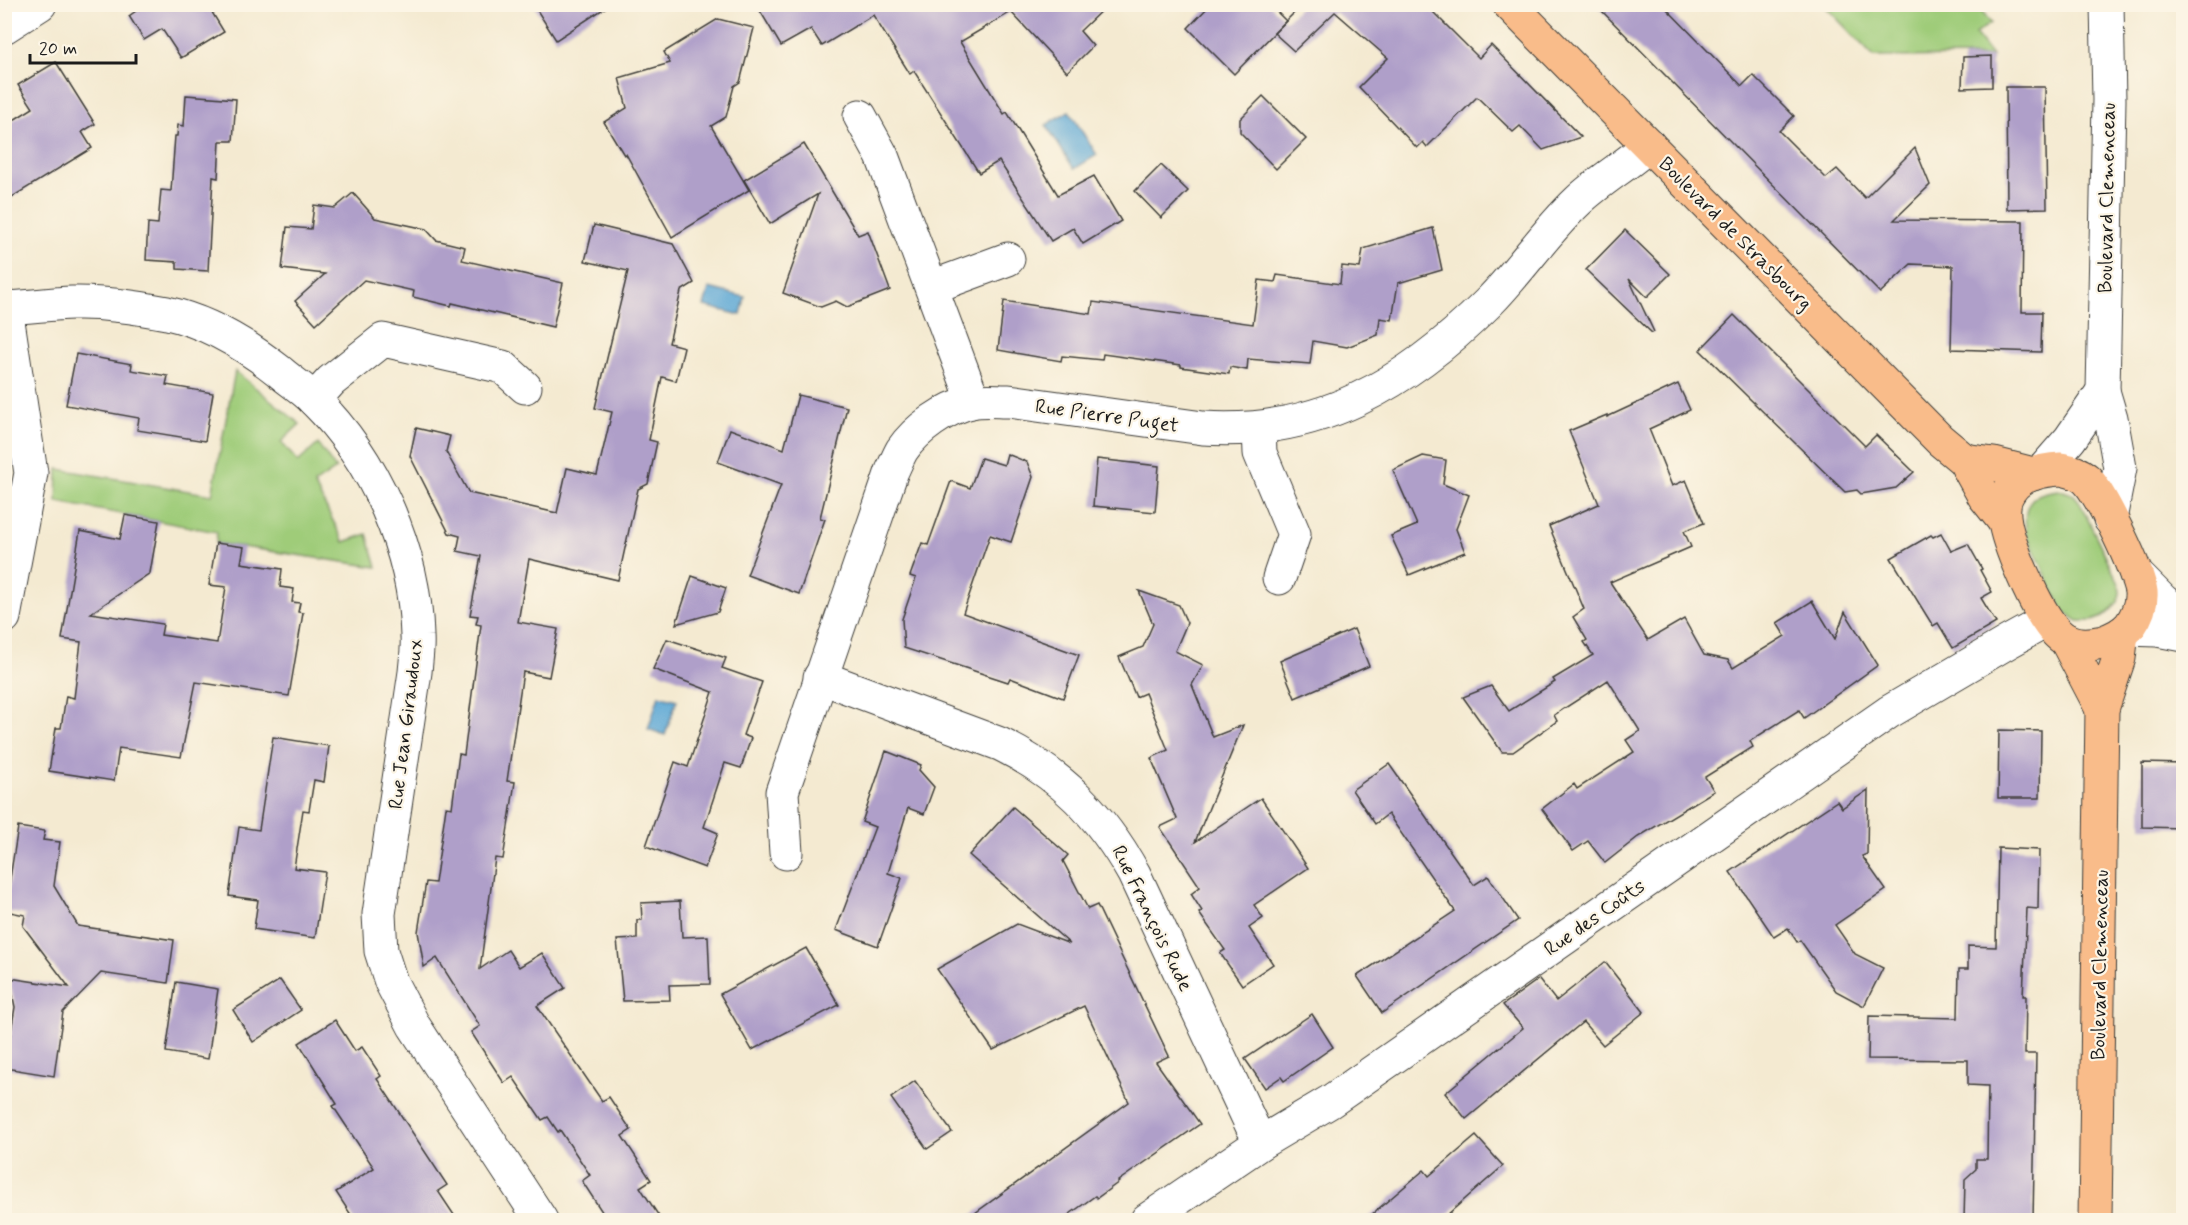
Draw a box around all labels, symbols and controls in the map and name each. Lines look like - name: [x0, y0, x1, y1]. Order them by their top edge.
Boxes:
- scale bar: [30, 27, 136, 65]
- text: 20 m: [39, 37, 77, 61]
- street label: Boulevard Clemenceau: [2092, 103, 2123, 293]
- street label: Boulevard de Strasbourg: [1652, 151, 1818, 317]
- street label: Rue Pierre Puget: [1033, 393, 1180, 442]
- street label: Rue Jean Giraudoux: [383, 638, 430, 811]
- street label: Rue François Rude: [1105, 841, 1199, 996]
- street label: Boulevard Clemenceau: [2085, 870, 2116, 1060]
- street label: Rue des Coûts: [1539, 873, 1651, 963]

